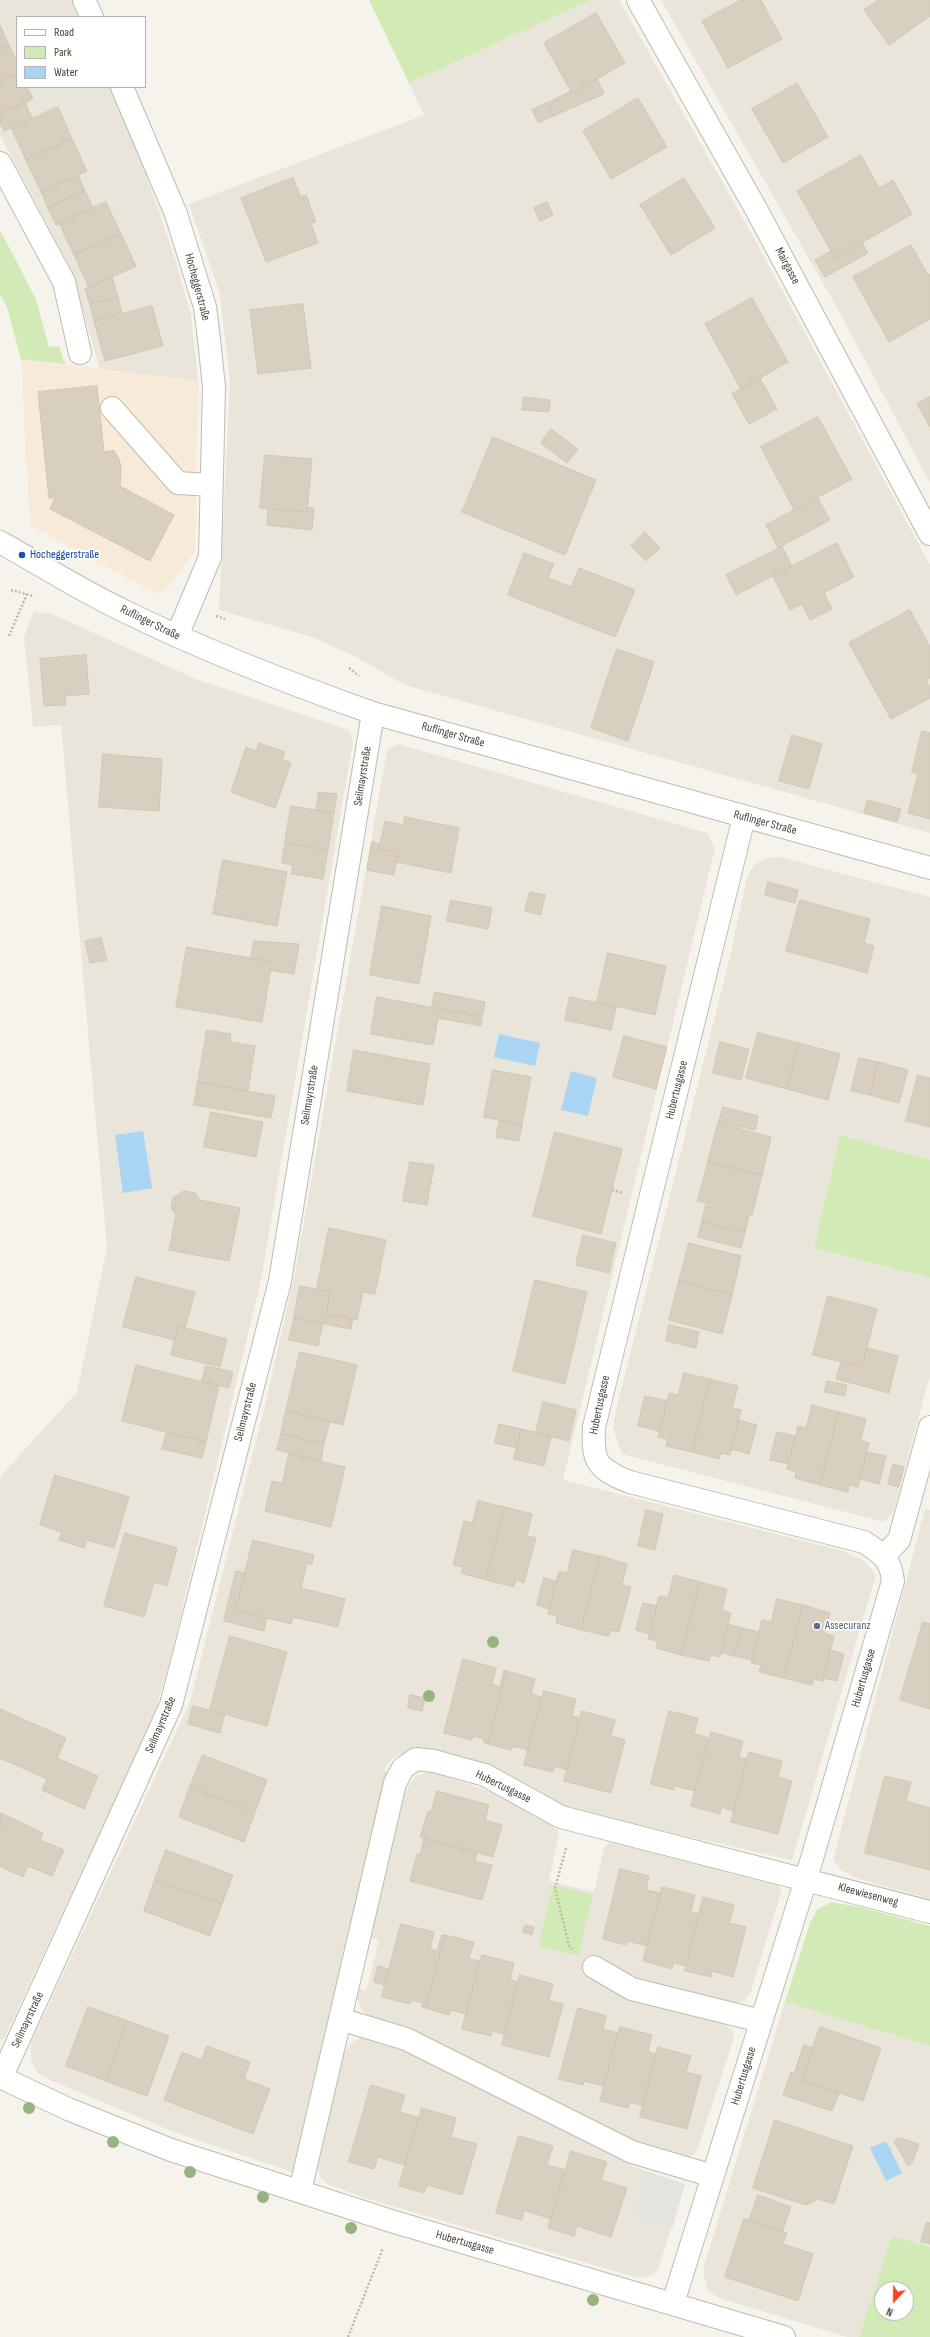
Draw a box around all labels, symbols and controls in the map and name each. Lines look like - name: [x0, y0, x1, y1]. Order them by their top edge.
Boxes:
- legend: [16, 16, 146, 88]
- text: Road: [54, 25, 74, 40]
- text: Park: [54, 45, 72, 60]
- text: Water: [54, 65, 78, 80]
- street label: Mairgasse: [771, 245, 803, 287]
- street label: Hocheggerstraße: [181, 252, 213, 322]
- place label: Hocheggerstraße: [30, 548, 99, 562]
- marker: Hocheggerstraße: [17, 550, 27, 560]
- street label: Ruflinger Straße: [118, 602, 182, 644]
- street label: Ruflinger Straße: [420, 719, 486, 751]
- street label: Seilmayrstraße: [351, 745, 375, 807]
- street label: Ruflinger Straße: [732, 808, 798, 838]
- street label: Hubertusgasse: [663, 1059, 691, 1121]
- street label: Seilmayrstraße: [298, 1064, 322, 1126]
- street label: Hubertusgasse: [587, 1374, 613, 1436]
- street label: Seilmayrstraße: [232, 1381, 260, 1443]
- place label: Assecuranz: [825, 1619, 871, 1633]
- marker: Assecuranz: [812, 1621, 822, 1631]
- street label: Hubertusgasse: [849, 1647, 879, 1709]
- street label: Seilmayrstraße: [143, 1694, 179, 1756]
- street label: Hubertusgasse: [473, 1767, 533, 1807]
- street label: Kleewiesenweg: [836, 1880, 900, 1910]
- street label: Seilmayrstraße: [9, 1990, 47, 2050]
- street label: Hubertusgasse: [728, 2045, 760, 2107]
- street label: Hubertusgasse: [434, 2228, 496, 2258]
- north arrow: [874, 2281, 914, 2321]
- text: N: [885, 2305, 895, 2319]

